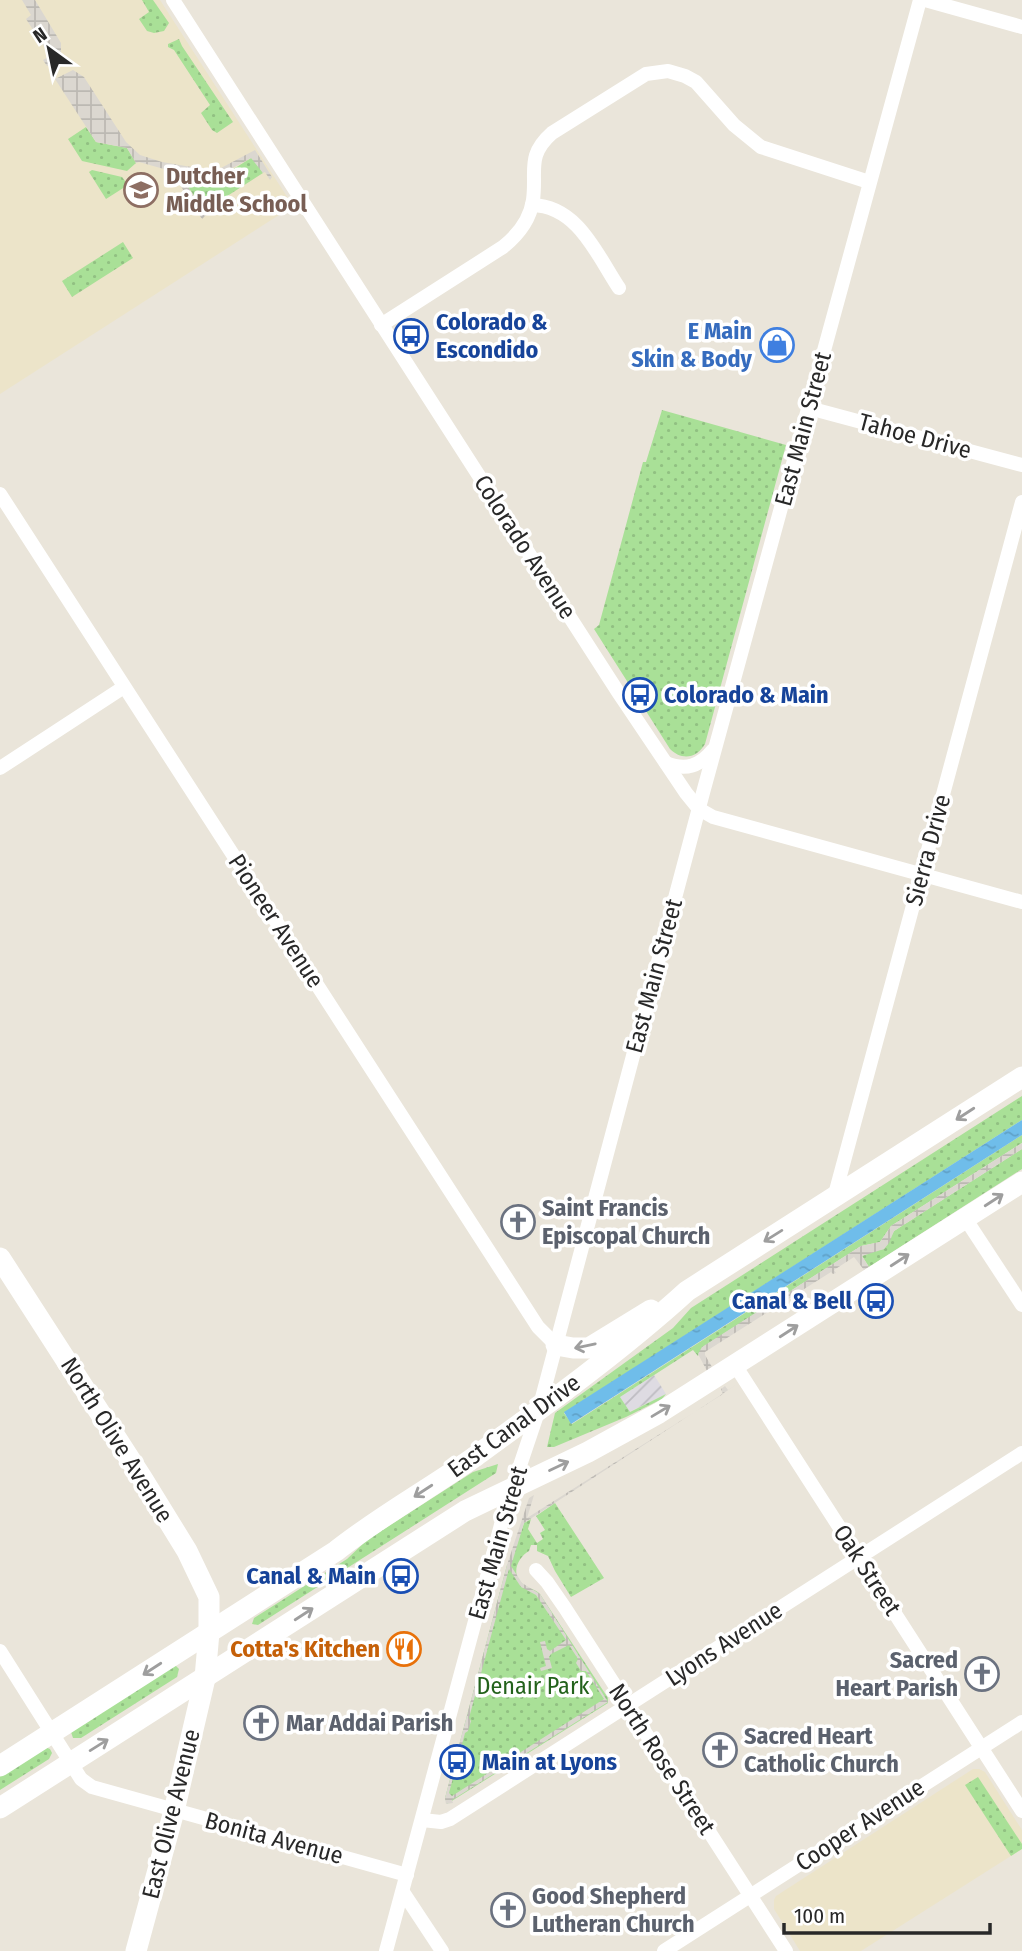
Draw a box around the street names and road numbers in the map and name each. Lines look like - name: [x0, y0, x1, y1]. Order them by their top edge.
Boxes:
- street label: East Main Street: [769, 349, 837, 509]
- street label: Tahoe Drive: [856, 408, 974, 464]
- street label: Colorado Avenue: [468, 470, 582, 624]
- street label: Sierra Drive: [900, 791, 956, 909]
- street label: Pioneer Avenue: [222, 849, 330, 993]
- street label: East Main Street: [620, 896, 688, 1056]
- street label: North Olive Avenue: [55, 1352, 179, 1528]
- street label: East Canal Drive: [442, 1369, 586, 1483]
- street label: East Main Street: [463, 1463, 533, 1623]
- street label: Oak Street: [827, 1519, 907, 1621]
- street label: Lyons Avenue: [661, 1596, 787, 1692]
- street label: North Rose Street: [603, 1678, 721, 1840]
- street label: East Olive Avenue: [136, 1726, 206, 1902]
- street label: Cooper Avenue: [790, 1773, 930, 1877]
- street label: Bonita Avenue: [202, 1806, 346, 1870]

